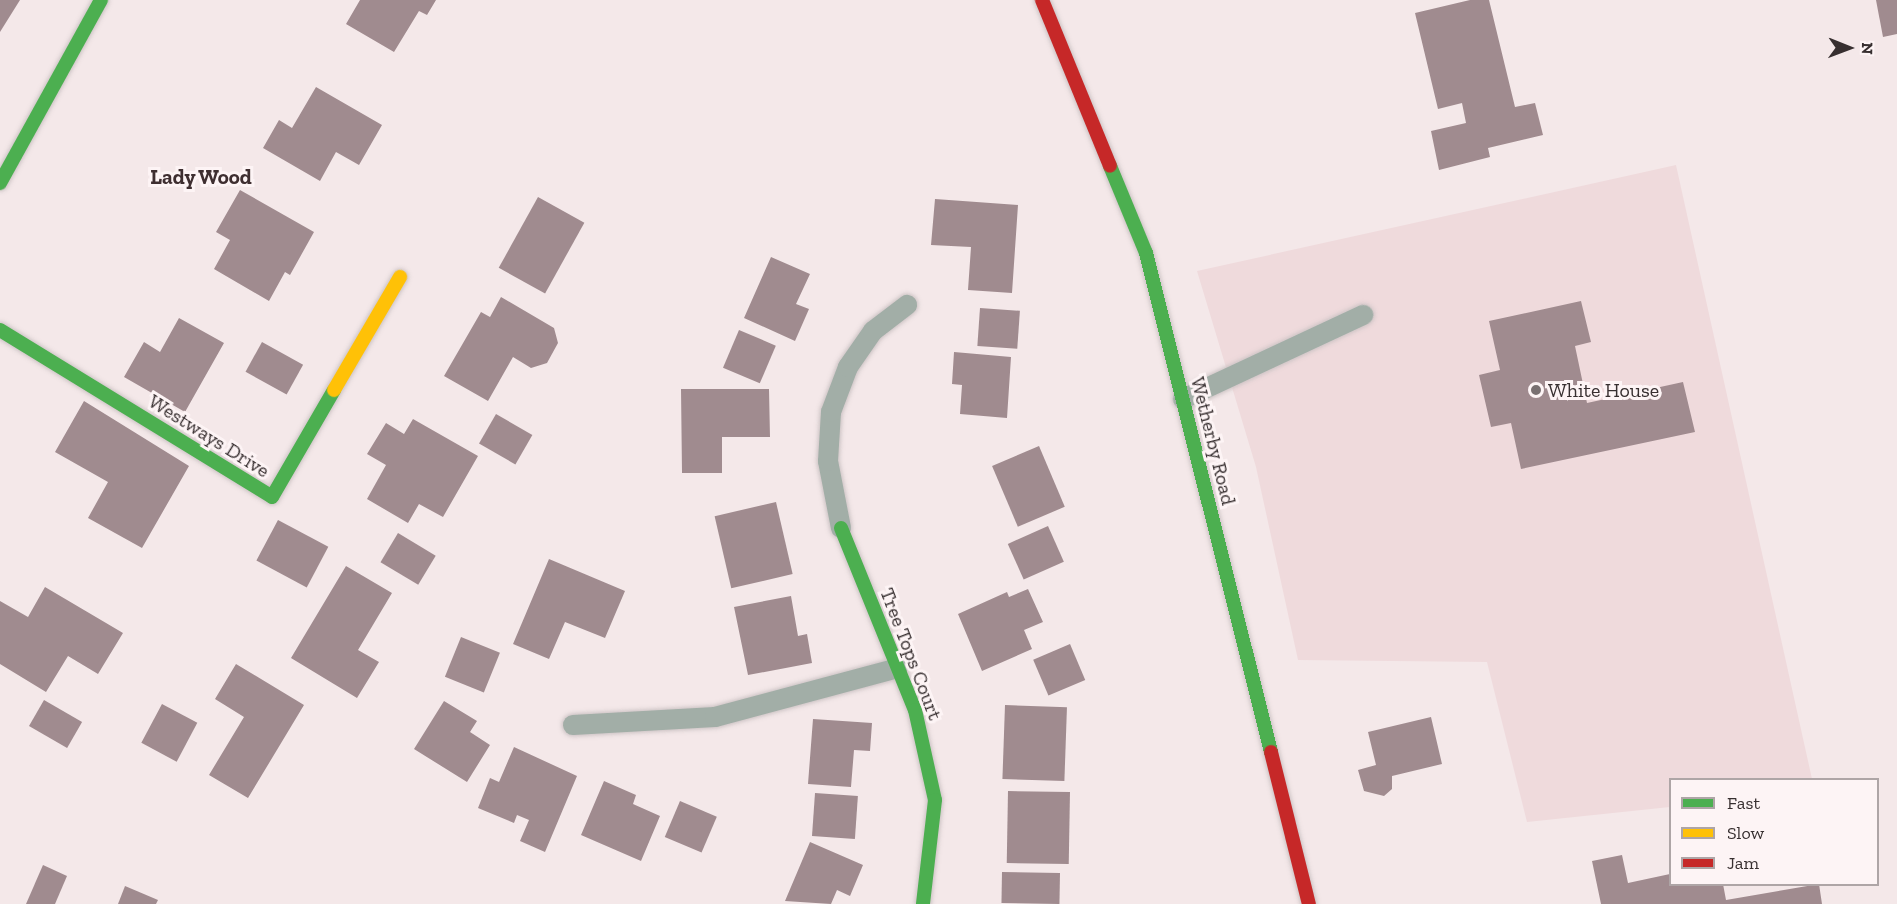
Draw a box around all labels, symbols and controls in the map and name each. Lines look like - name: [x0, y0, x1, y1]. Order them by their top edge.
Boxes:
- north arrow: [1819, 18, 1879, 78]
- text: N: [1858, 42, 1877, 55]
- district label: Lady Wood: [150, 164, 252, 190]
- street label: Wetherby Road: [1185, 374, 1241, 508]
- place label: White House: [1548, 378, 1659, 402]
- marker: White House: [1529, 383, 1543, 397]
- street label: Westways Drive: [144, 389, 274, 483]
- street label: Tree Tops Court: [875, 584, 947, 724]
- legend: [1669, 778, 1879, 886]
- text: Fast: [1727, 792, 1760, 814]
- text: Slow: [1727, 822, 1764, 844]
- text: Jam: [1727, 852, 1759, 874]

